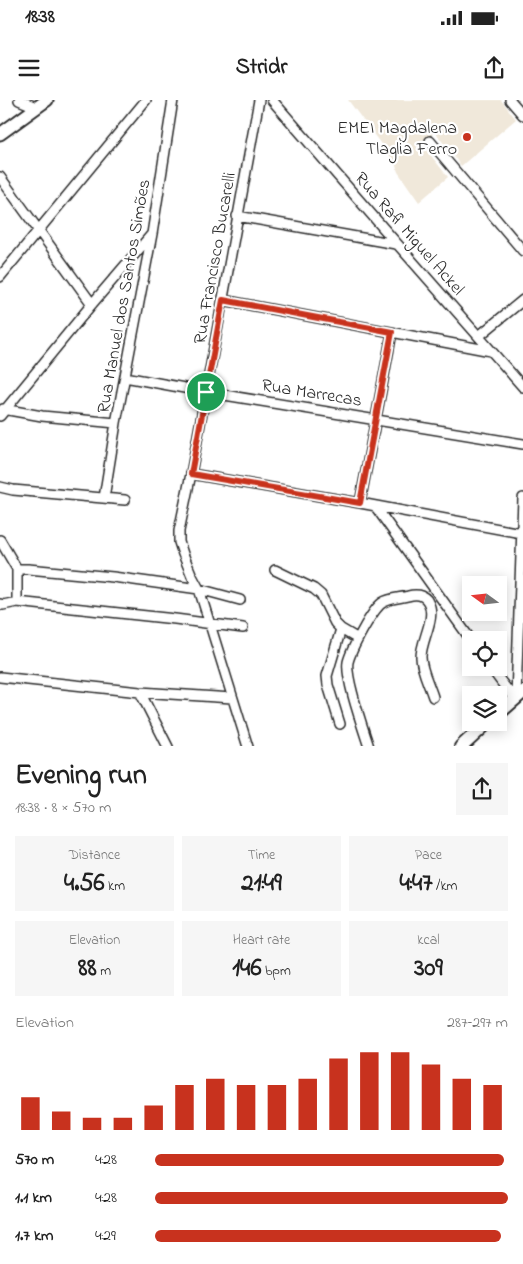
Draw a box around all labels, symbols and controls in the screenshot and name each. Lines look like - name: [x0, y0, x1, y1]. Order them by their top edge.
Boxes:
- text: 18:38: [25, 4, 55, 31]
- text: Stridr: [236, 52, 287, 84]
- icon: menu: [15, 54, 43, 82]
- icon: share: [480, 54, 508, 82]
- place label: EMEI Magdalena Tlaglia Ferro: [337, 116, 457, 164]
- marker: EMEI Magdalena Tlaglia Ferro: [461, 131, 473, 143]
- street label: Rua Rafi Miguel Ackel: [347, 167, 470, 302]
- street label: Rua Francisco Bucarelli: [188, 170, 244, 346]
- street label: Rua Manuel dos Santos Simões: [92, 177, 158, 416]
- pin: [185, 371, 227, 413]
- street label: Rua Marrecas: [260, 373, 364, 415]
- icon: arrive: [192, 378, 220, 406]
- north arrow: [462, 576, 508, 621]
- map controls: [462, 576, 507, 731]
- button: locate: [462, 631, 507, 676]
- button: layers: [462, 686, 507, 731]
- text: Evening run: [15, 756, 147, 797]
- button: share: [456, 763, 508, 815]
- text: 18:38 · 8 × 570 m: [15, 796, 111, 820]
- text: Distance: [69, 845, 120, 866]
- text: Time: [248, 845, 275, 866]
- text: Pace: [415, 845, 442, 866]
- text: 4.56: [64, 866, 105, 902]
- text: 21:49: [241, 866, 282, 902]
- text: 4:47: [400, 866, 433, 902]
- text: km: [105, 876, 125, 897]
- text: /km: [433, 876, 457, 897]
- text: Elevation: [69, 930, 120, 951]
- text: Heart rate: [233, 930, 290, 951]
- text: kcal: [417, 930, 440, 951]
- text: 88: [78, 951, 97, 987]
- text: 146: [232, 951, 261, 987]
- text: 309: [414, 951, 443, 987]
- text: m: [97, 961, 111, 982]
- text: bpm: [261, 961, 291, 982]
- text: Elevation: [15, 1011, 74, 1035]
- text: 287–297 m: [447, 1011, 508, 1035]
- text: 570 m: [15, 1148, 54, 1172]
- text: 4:28: [95, 1148, 117, 1172]
- text: 1.1 km: [15, 1186, 52, 1210]
- text: 4:28: [95, 1186, 117, 1210]
- text: 1.7 km: [15, 1224, 53, 1248]
- text: 4:29: [95, 1224, 116, 1248]

